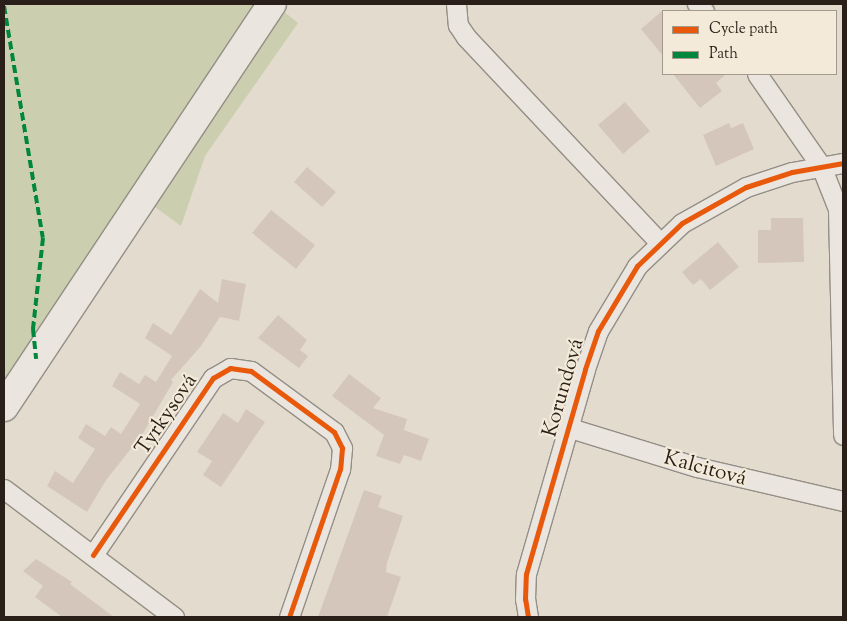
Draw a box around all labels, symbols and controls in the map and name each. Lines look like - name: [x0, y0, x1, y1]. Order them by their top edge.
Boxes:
- legend: [662, 10, 837, 75]
- text: Cycle path: [709, 19, 778, 40]
- text: Path: [709, 44, 738, 65]
- street label: Korundová: [538, 336, 590, 440]
- street label: Tyrkysová: [131, 370, 203, 460]
- street label: Kalcitová: [661, 446, 749, 492]

